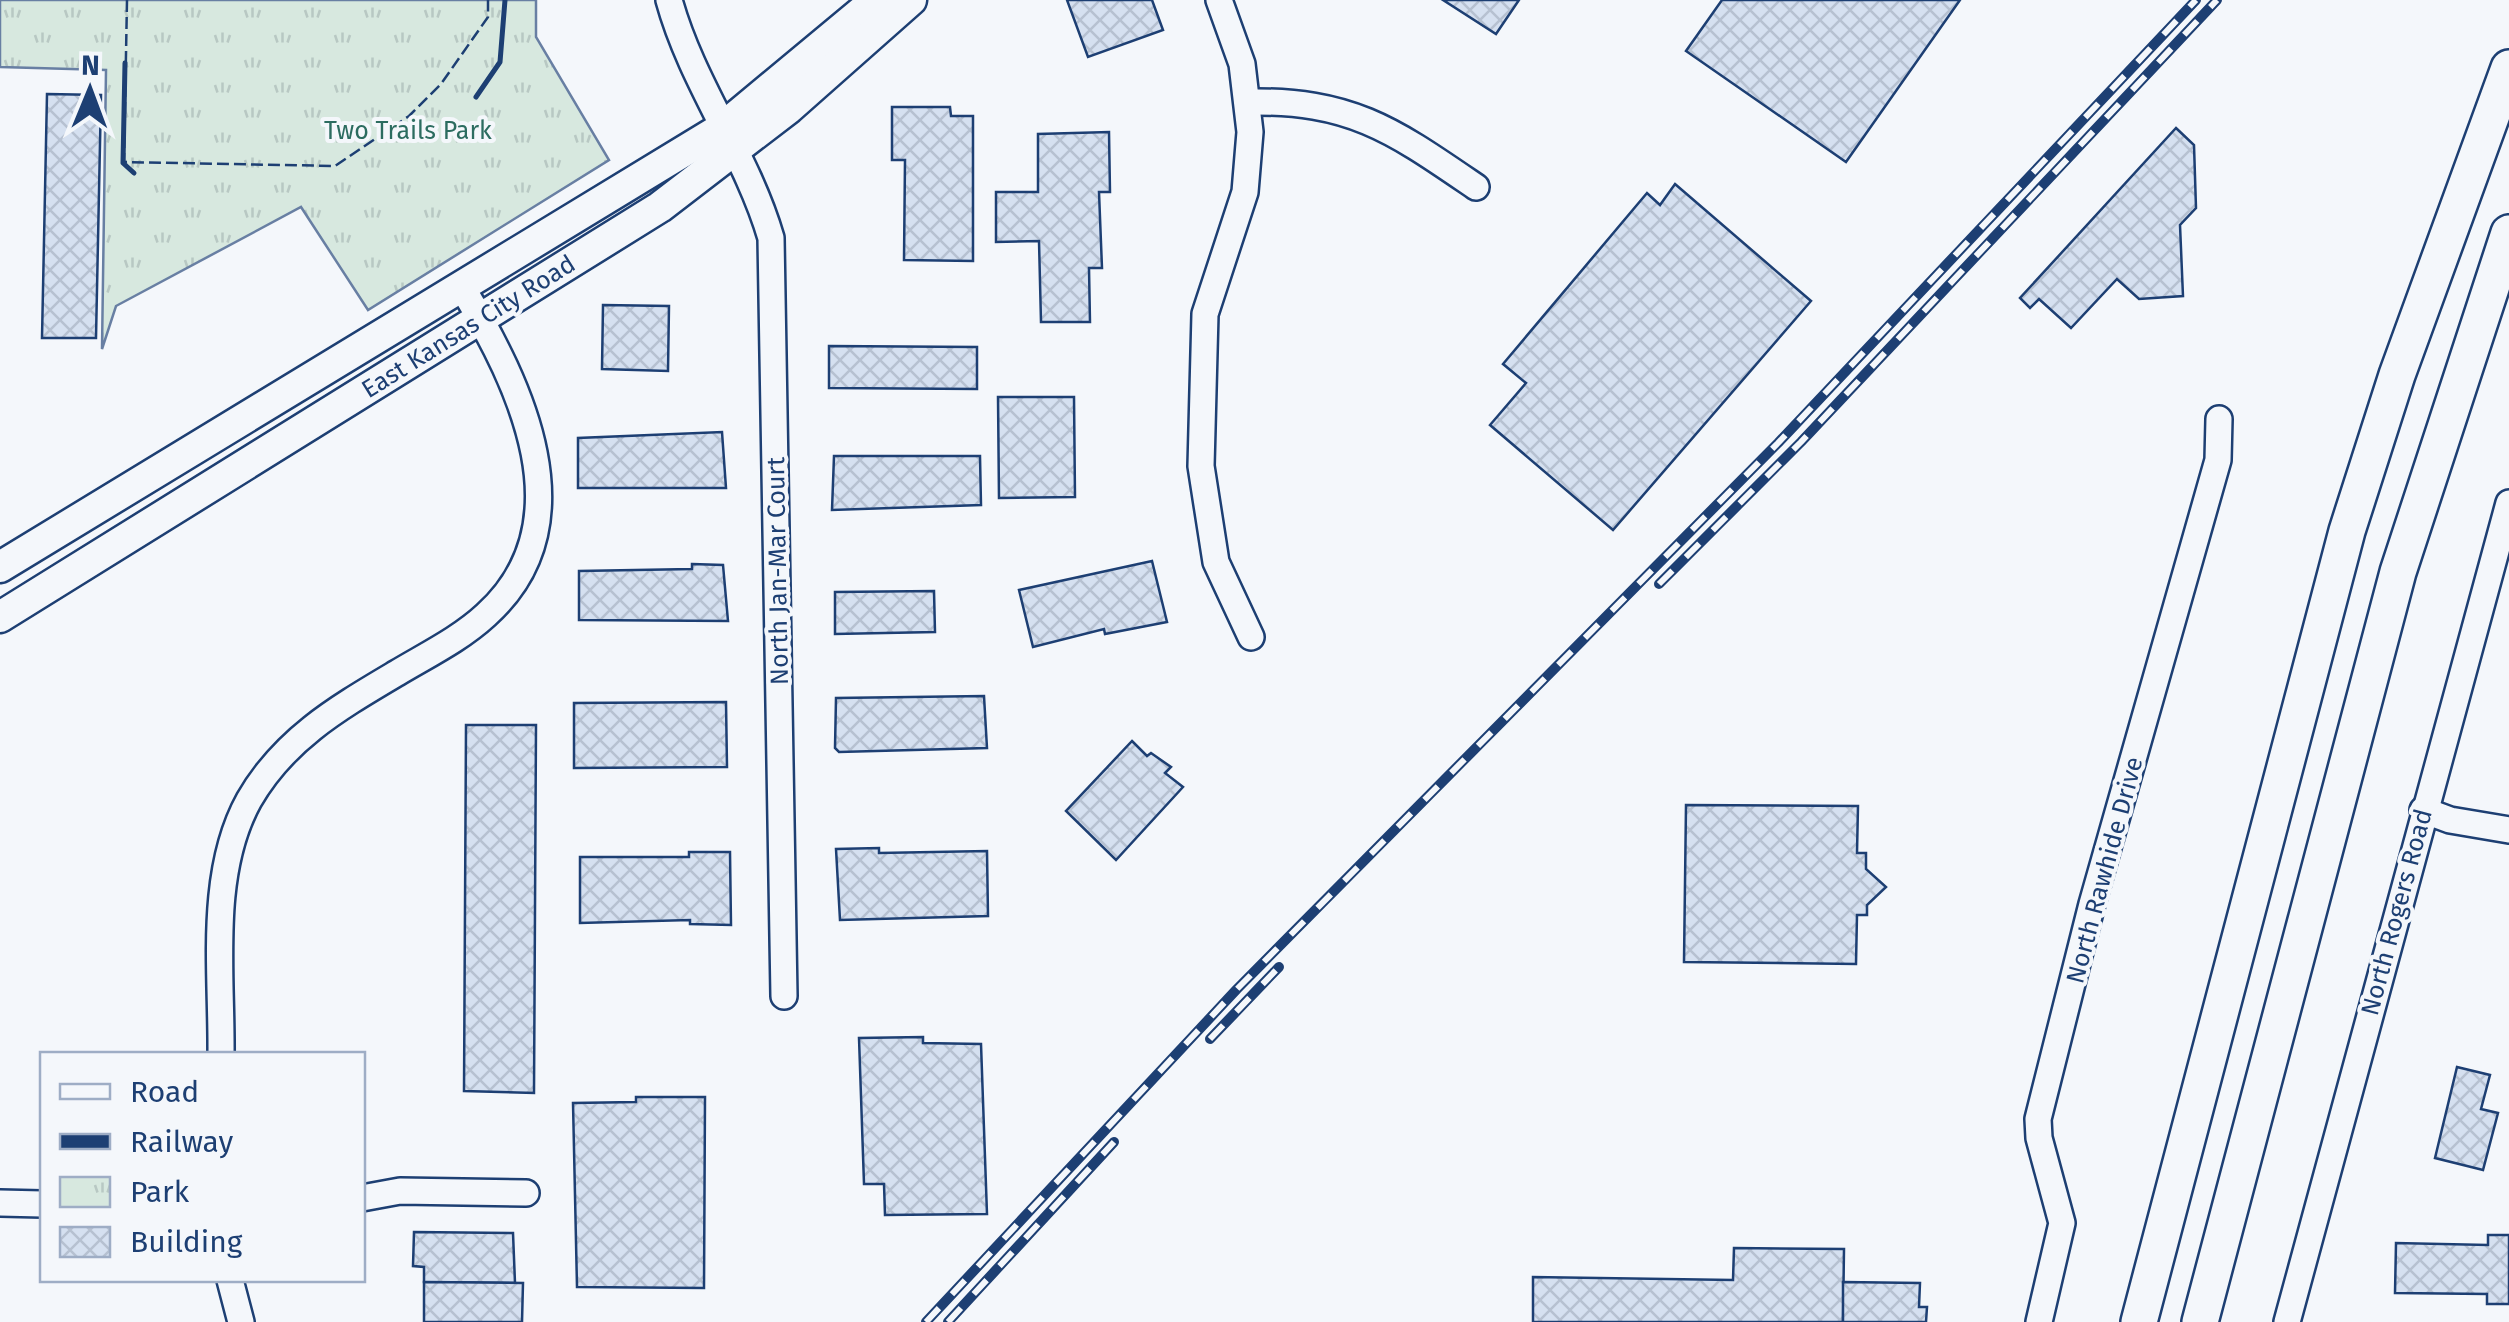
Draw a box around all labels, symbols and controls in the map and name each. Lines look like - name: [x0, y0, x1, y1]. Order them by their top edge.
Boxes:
- north arrow: [40, 40, 140, 140]
- text: N: [81, 49, 100, 82]
- park label: Two Trails Park: [324, 116, 492, 146]
- street label: East Kansas City Road: [356, 249, 581, 405]
- street label: North Jan-Mar Court: [761, 456, 795, 685]
- street label: North Rawhide Drive: [2060, 754, 2150, 987]
- street label: North Rogers Road: [2355, 806, 2439, 1019]
- legend: [40, 1052, 365, 1282]
- text: Road: [130, 1074, 199, 1110]
- text: Railway: [130, 1124, 233, 1160]
- text: Park: [130, 1174, 190, 1210]
- text: Building: [130, 1224, 243, 1260]

